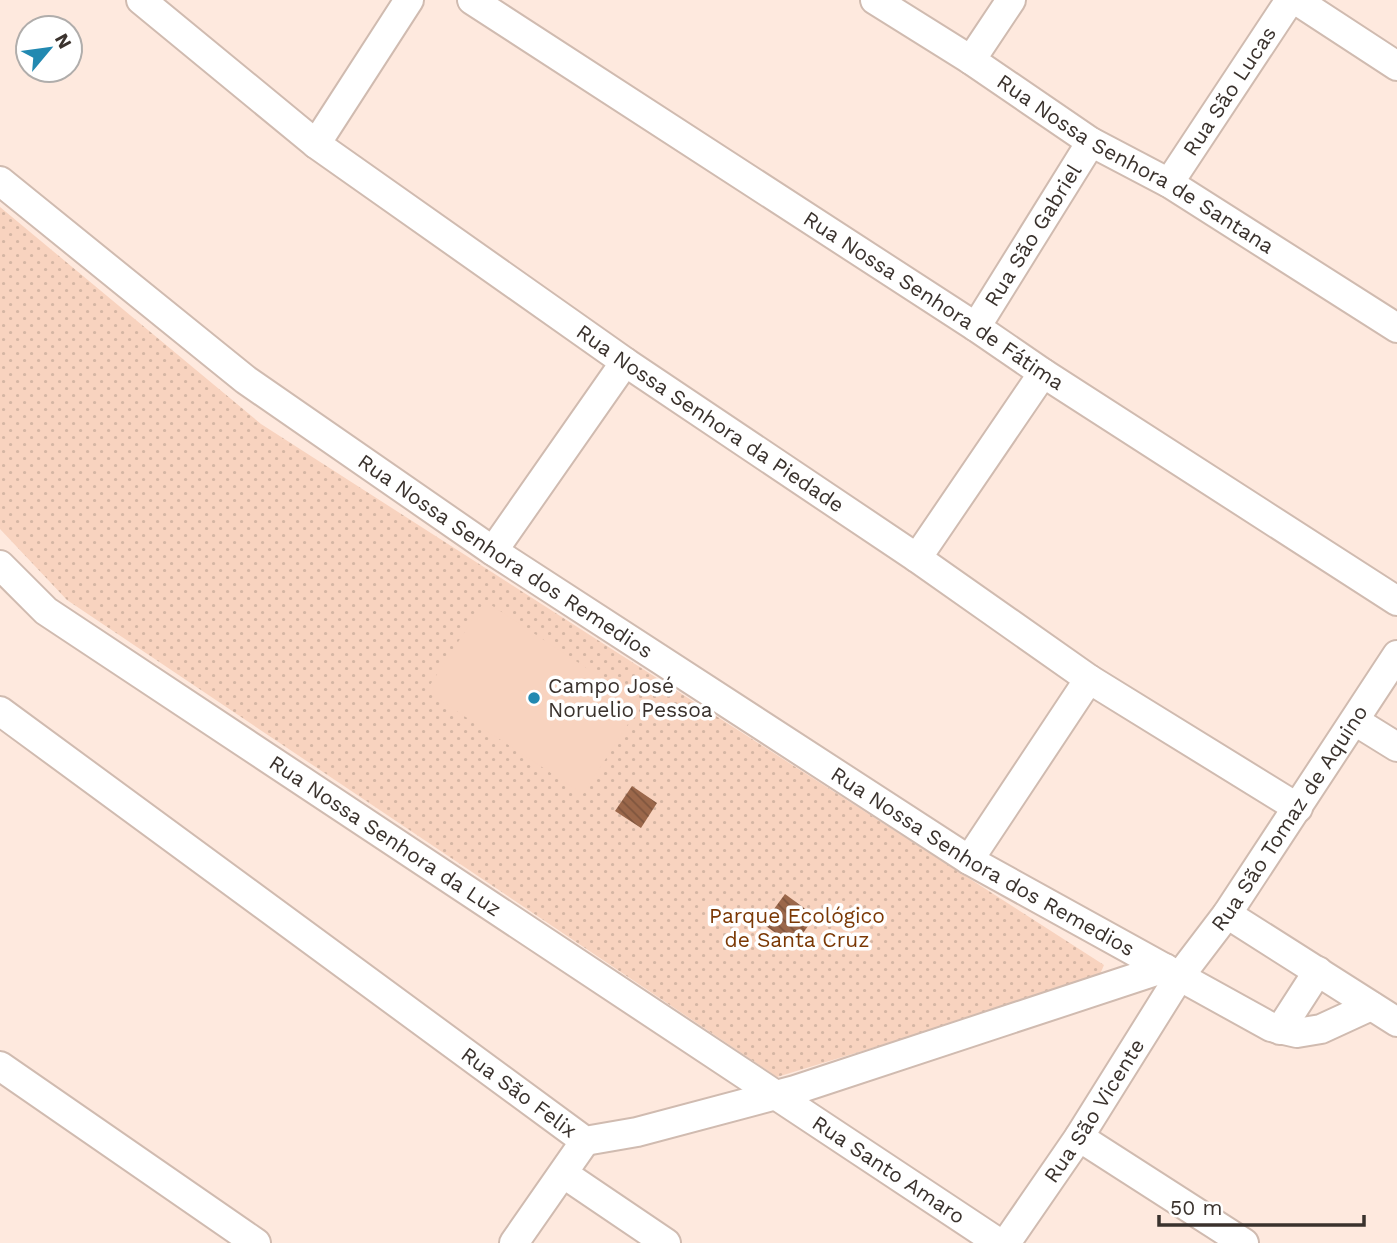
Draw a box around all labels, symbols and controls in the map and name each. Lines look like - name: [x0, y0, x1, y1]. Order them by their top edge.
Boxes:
- north arrow: [14, 14, 84, 84]
- street label: Rua São Lucas: [1177, 21, 1281, 161]
- text: N: [50, 29, 77, 53]
- street label: Rua Nossa Senhora de Santana: [993, 69, 1279, 259]
- street label: Rua São Gabriel: [979, 159, 1087, 311]
- street label: Rua Nossa Senhora de Fátima: [799, 205, 1069, 395]
- street label: Rua Nossa Senhora da Piedade: [572, 319, 849, 517]
- street label: Rua Nossa Senhora dos Remedios: [353, 448, 658, 663]
- place label: Campo José Noruelio Pessoa: [548, 673, 713, 722]
- marker: Campo José Noruelio Pessoa: [526, 690, 542, 706]
- street label: Rua São Tomaz de Aquino: [1206, 700, 1373, 936]
- street label: Rua Nossa Senhora da Luz: [265, 750, 506, 921]
- street label: Rua Nossa Senhora dos Remedios: [827, 761, 1139, 961]
- park label: Parque Ecológico de Santa Cruz: [709, 903, 885, 952]
- street label: Rua São Vicente: [1038, 1034, 1149, 1187]
- street label: Rua São Felix: [457, 1041, 582, 1143]
- street label: Rua Santo Amaro: [808, 1110, 970, 1229]
- scale bar: [1159, 1184, 1364, 1228]
- text: 50 m: [1170, 1195, 1222, 1220]

